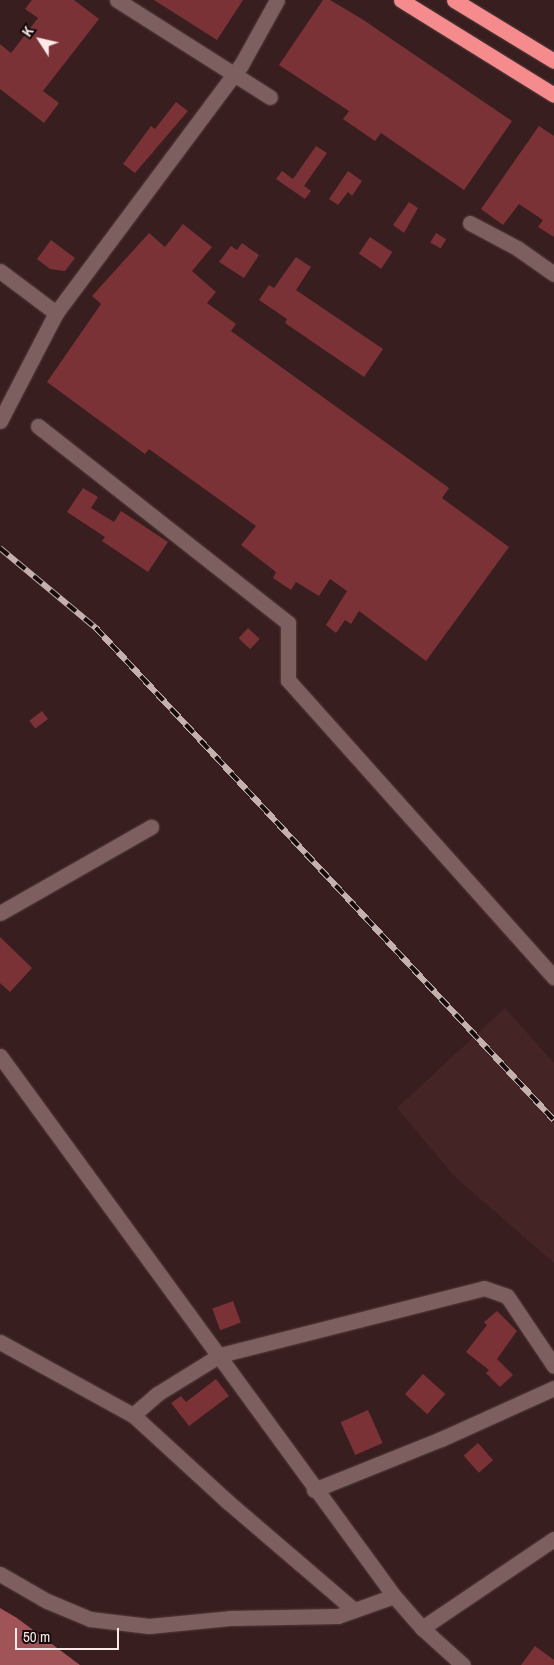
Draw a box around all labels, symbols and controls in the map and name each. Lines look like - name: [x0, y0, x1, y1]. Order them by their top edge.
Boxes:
- north arrow: [15, 15, 65, 65]
- text: K: [18, 23, 37, 40]
- scale bar: [18, 1618, 121, 1650]
- text: 50 m: [23, 1626, 50, 1647]

